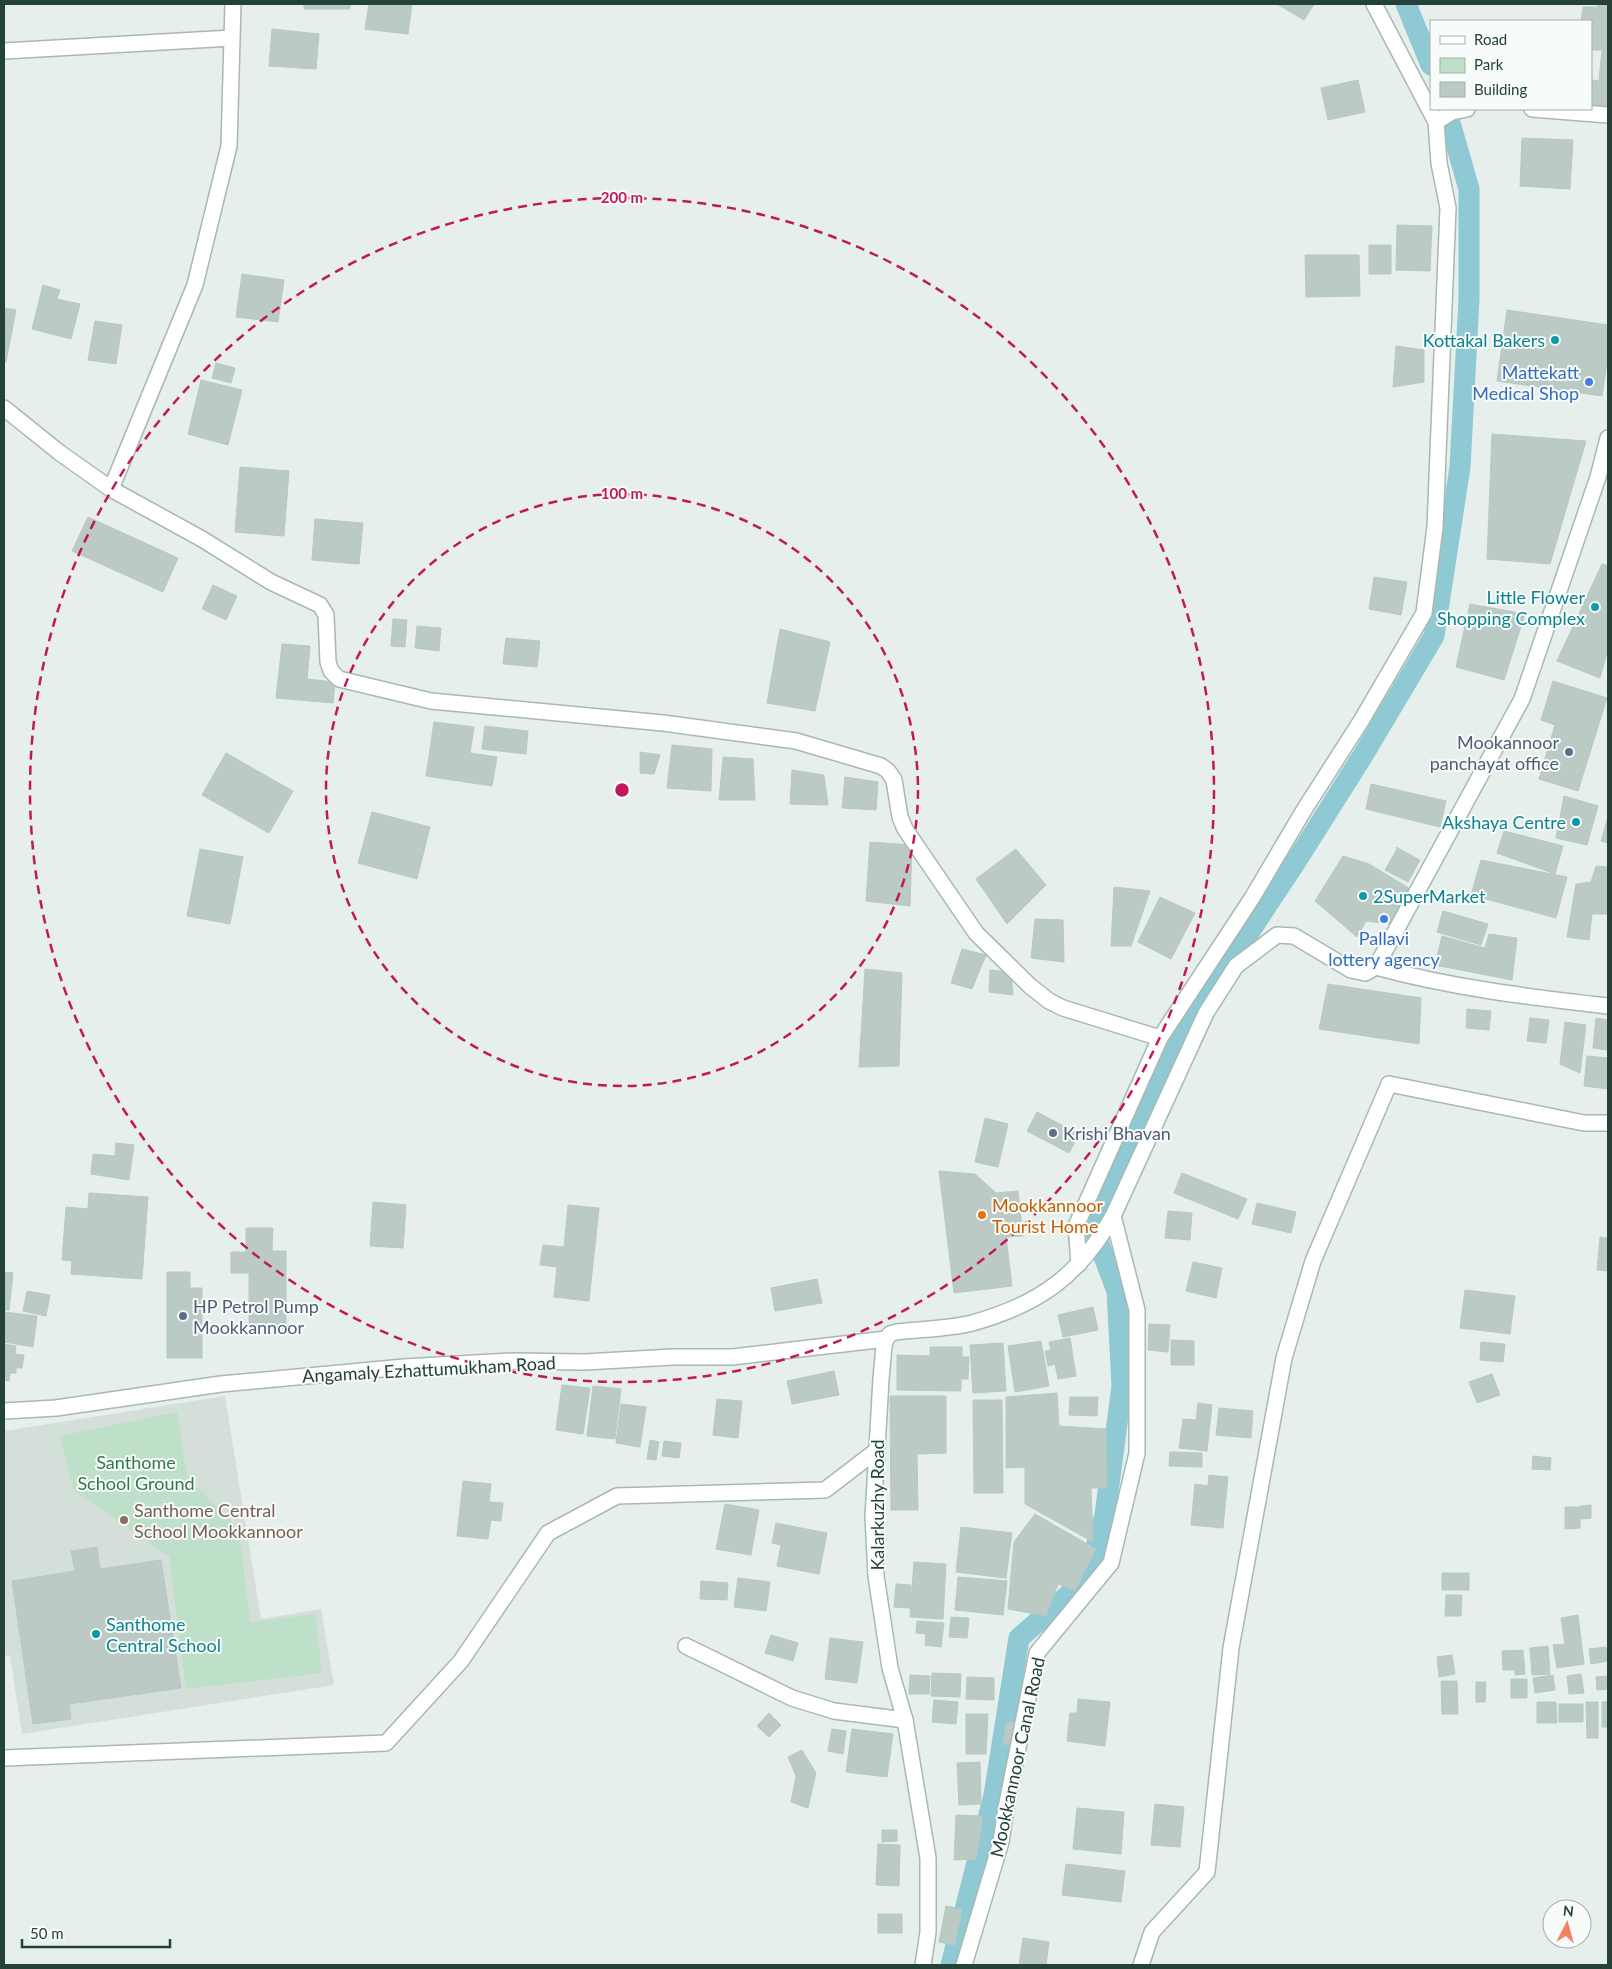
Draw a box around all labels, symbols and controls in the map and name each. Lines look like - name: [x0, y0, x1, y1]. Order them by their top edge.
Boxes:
- legend: [1430, 20, 1592, 110]
- text: Road: [1474, 30, 1507, 48]
- text: Park: [1474, 55, 1504, 73]
- text: Building: [1474, 80, 1527, 98]
- text: 200 m: [601, 188, 643, 206]
- place label: Kottakal Bakers: [1423, 329, 1545, 351]
- marker: Kottakal Bakers: [1549, 334, 1561, 346]
- place label: Mattekatt Medical Shop: [1472, 361, 1580, 404]
- marker: Mattekatt Medical Shop: [1583, 376, 1595, 388]
- text: 100 m: [601, 484, 643, 502]
- place label: Little Flower Shopping Complex: [1437, 586, 1585, 629]
- marker: Little Flower Shopping Complex: [1589, 601, 1601, 613]
- place label: Mookannoor panchayat office: [1430, 731, 1559, 774]
- marker: Mookannoor panchayat office: [1563, 746, 1575, 758]
- centre of rings: [613, 781, 631, 799]
- place label: Akshaya Centre: [1442, 811, 1566, 833]
- marker: Akshaya Centre: [1570, 816, 1582, 828]
- place label: 2SuperMarket: [1373, 885, 1486, 907]
- marker: 2SuperMarket: [1357, 890, 1369, 902]
- marker: Pallavi lottery agency: [1378, 913, 1390, 925]
- place label: Pallavi lottery agency: [1328, 927, 1441, 970]
- place label: Krishi Bhavan: [1063, 1122, 1171, 1144]
- marker: Krishi Bhavan: [1047, 1127, 1059, 1139]
- place label: Mookkannoor Tourist Home: [992, 1194, 1104, 1237]
- marker: Mookkannoor Tourist Home: [976, 1209, 988, 1221]
- place label: HP Petrol Pump Mookkannoor: [193, 1295, 319, 1338]
- marker: HP Petrol Pump Mookkannoor: [177, 1310, 189, 1322]
- street label: Angamaly Ezhattumukham Road: [302, 1351, 556, 1387]
- street label: Kalarkuzhy Road: [866, 1439, 888, 1571]
- park label: Santhome School Ground: [77, 1451, 195, 1494]
- place label: Santhome Central School Mookkannoor: [134, 1499, 303, 1542]
- marker: Santhome Central School Mookkannoor: [118, 1514, 130, 1526]
- place label: Santhome Central School: [106, 1613, 221, 1656]
- marker: Santhome Central School: [90, 1628, 102, 1640]
- street label: Mookkannoor Canal Road: [985, 1655, 1049, 1859]
- north arrow: [1542, 1899, 1592, 1949]
- text: N: [1562, 1902, 1575, 1920]
- scale bar: [22, 1916, 170, 1948]
- text: 50 m: [30, 1924, 64, 1942]

